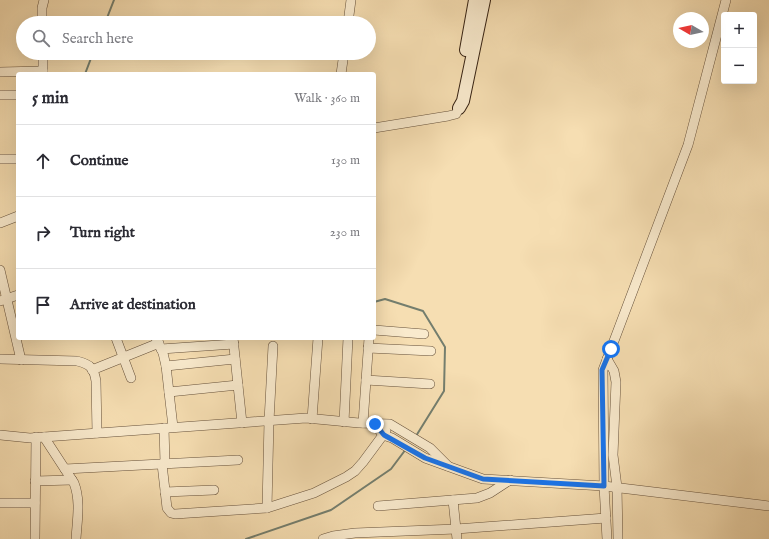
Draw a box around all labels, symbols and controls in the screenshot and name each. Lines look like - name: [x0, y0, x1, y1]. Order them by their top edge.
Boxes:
- north arrow: [673, 12, 709, 48]
- map controls: [721, 12, 757, 84]
- button: +: [721, 12, 757, 48]
- search box: [16, 16, 376, 60]
- icon: search: [30, 27, 52, 49]
- text: Search here: [62, 29, 133, 48]
- button: −: [721, 48, 757, 84]
- text: 5 min: [32, 88, 69, 109]
- text: Walk · 360 m: [294, 90, 360, 107]
- icon: ahead: [32, 150, 54, 172]
- text: Continue: [70, 151, 128, 170]
- text: 130 m: [331, 152, 360, 169]
- icon: right: [32, 222, 54, 244]
- text: Turn right: [70, 223, 135, 242]
- text: 230 m: [330, 224, 360, 241]
- icon: arrive: [32, 294, 54, 316]
- text: Arrive at destination: [70, 295, 196, 314]
- route start: [602, 340, 620, 358]
- route end: [366, 415, 384, 433]

